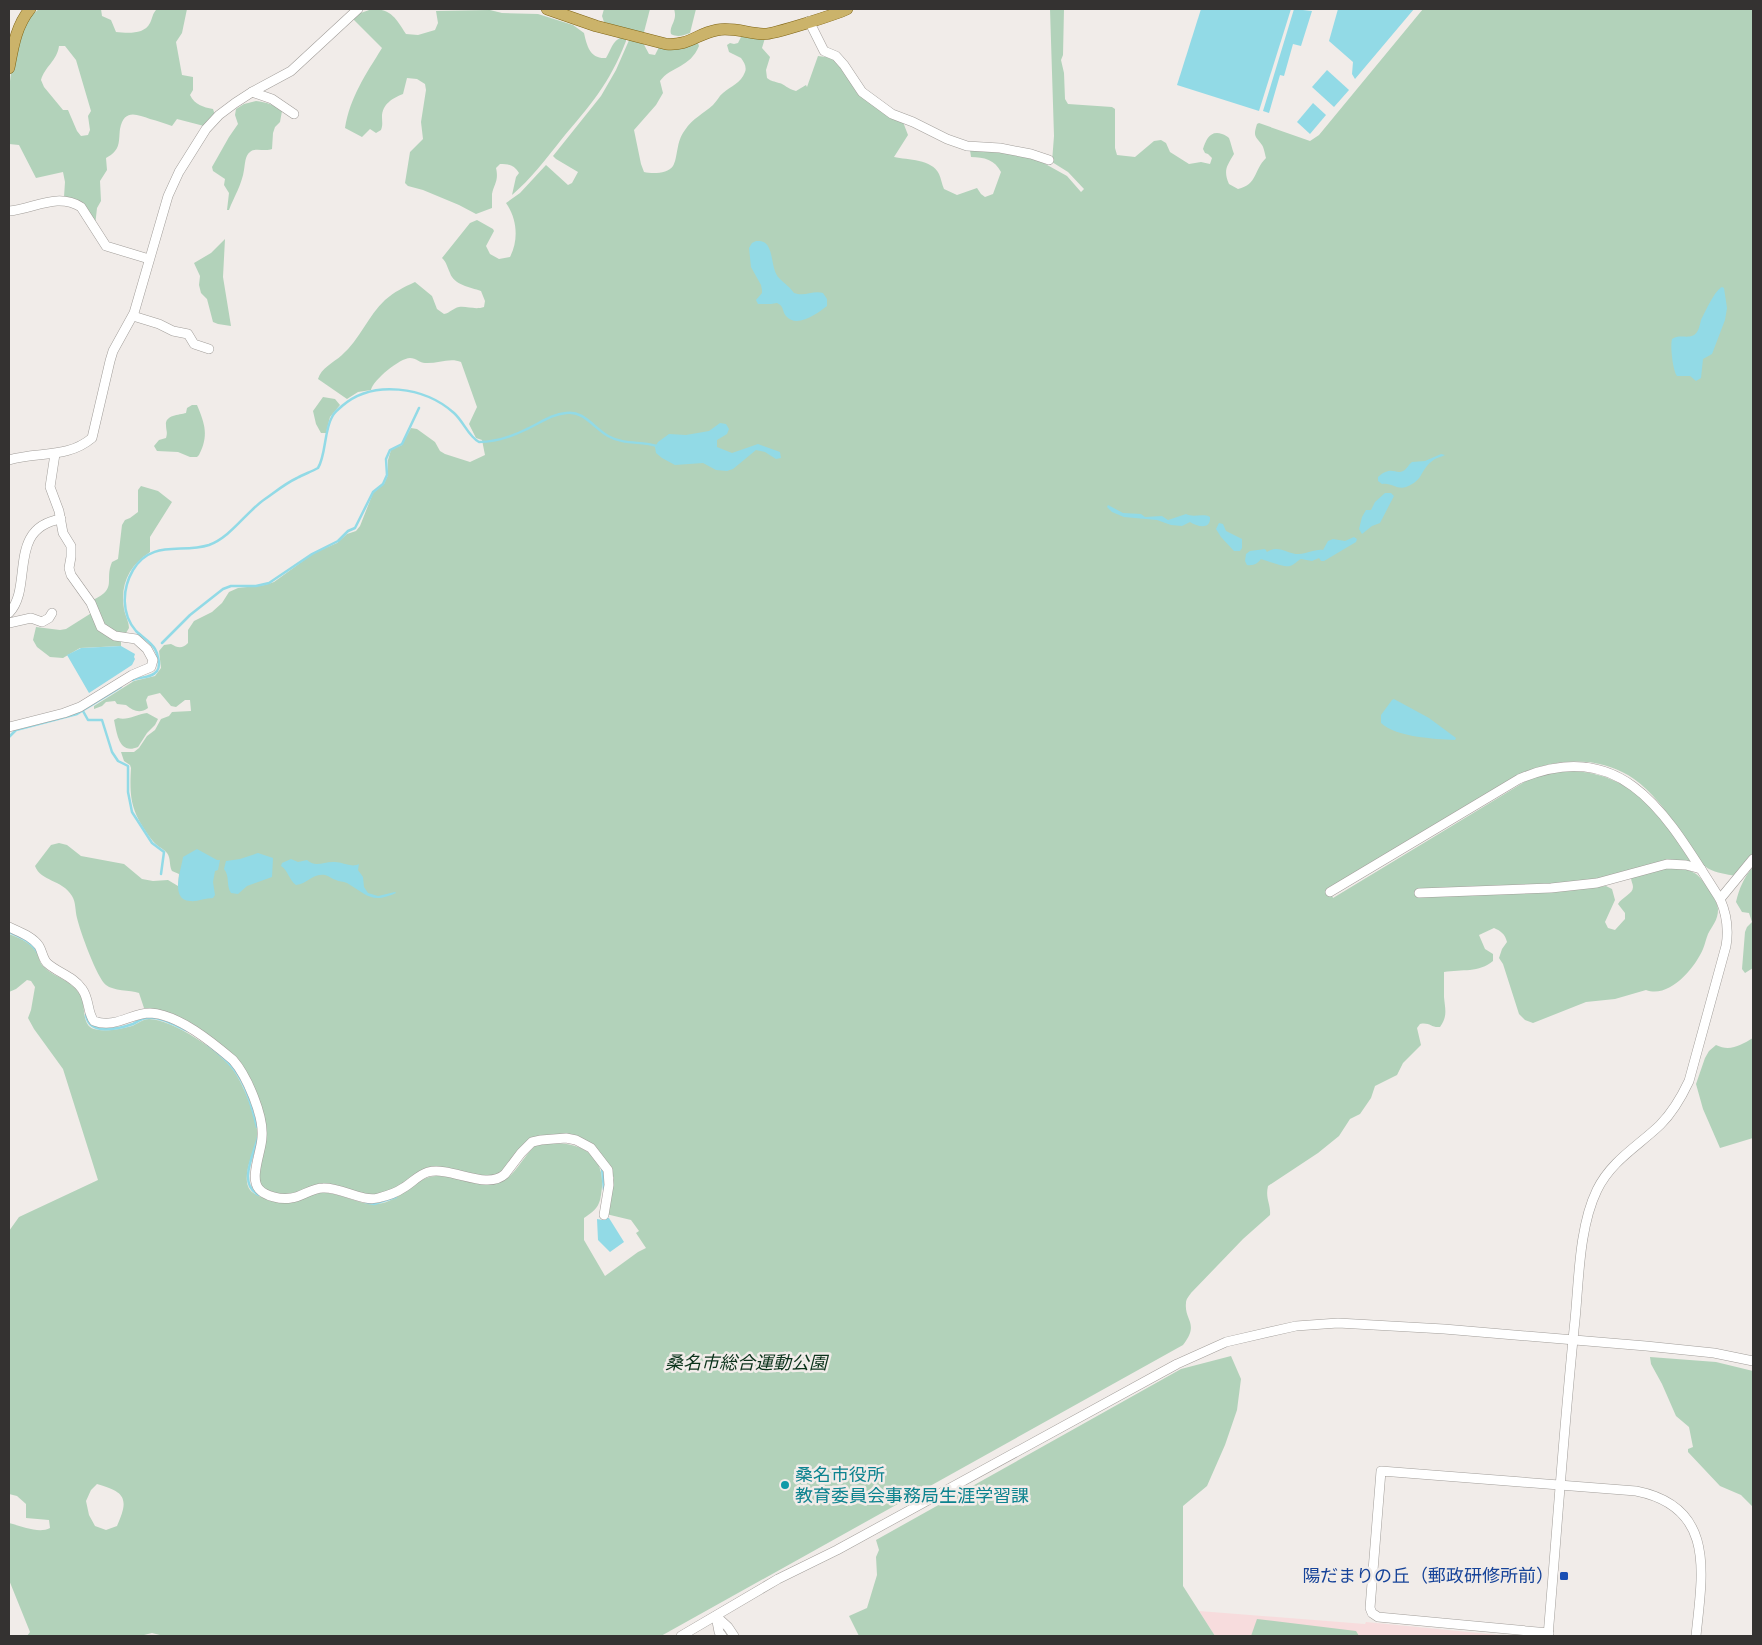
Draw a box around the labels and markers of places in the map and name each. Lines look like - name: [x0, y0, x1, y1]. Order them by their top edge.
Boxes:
- place label: 桑名市役所 教育委員会事務局生涯学習課: [795, 1463, 1029, 1507]
- marker: 桑名市役所 教育委員会事務局生涯学習課: [779, 1479, 791, 1491]
- place label: 陽だまりの丘（郵政研修所前）: [1302, 1564, 1554, 1587]
- marker: 陽だまりの丘（郵政研修所前）: [1558, 1570, 1570, 1582]

